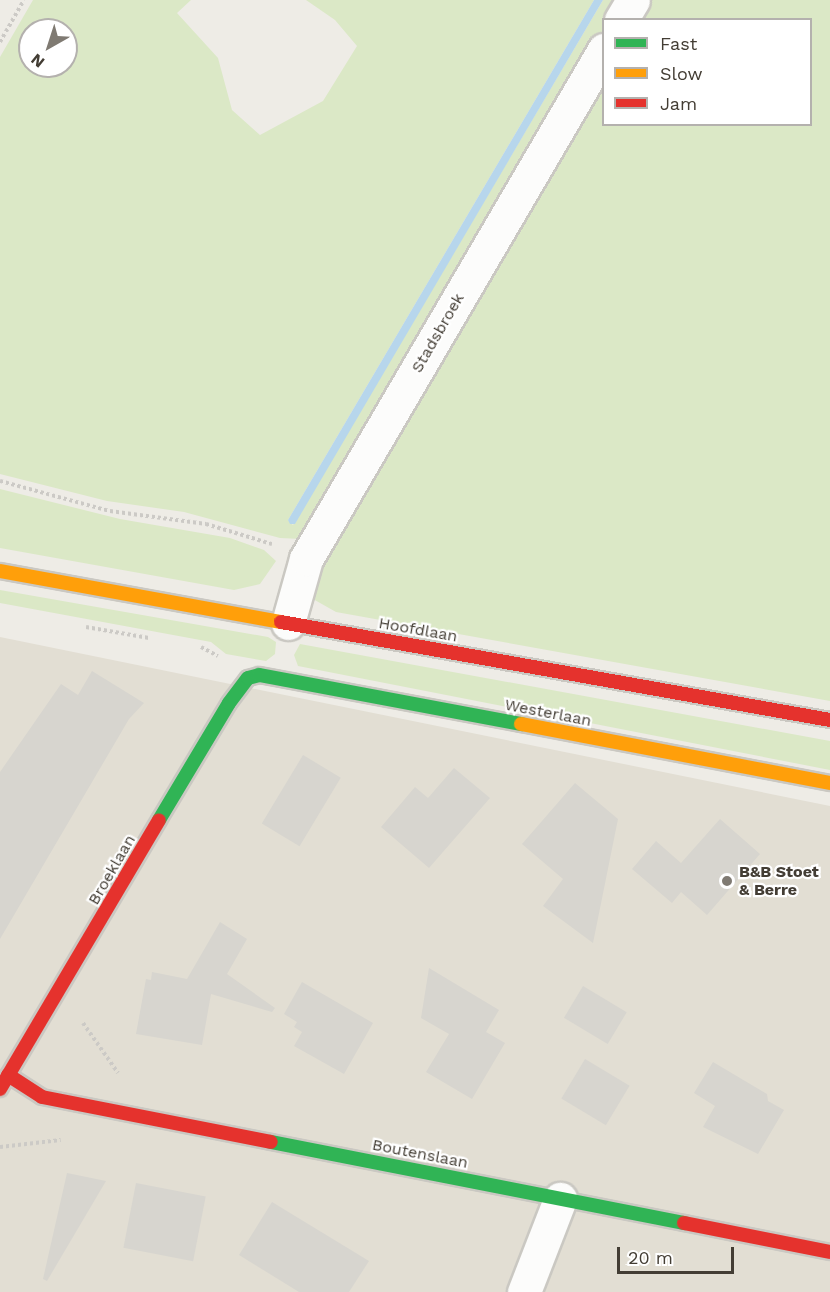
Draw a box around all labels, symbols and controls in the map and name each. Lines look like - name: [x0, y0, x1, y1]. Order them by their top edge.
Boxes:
- north arrow: [18, 18, 78, 78]
- legend: [602, 18, 812, 126]
- text: Fast: [660, 33, 697, 54]
- text: N: [27, 50, 48, 72]
- text: Slow: [660, 63, 703, 84]
- text: Jam: [660, 93, 697, 114]
- street label: Stadsbroek: [408, 290, 468, 376]
- street label: Hoofdlaan: [377, 614, 459, 646]
- street label: Westerlaan: [503, 695, 593, 731]
- street label: Broeklaan: [84, 832, 140, 908]
- place label: B&B Stoet & Berre: [739, 862, 819, 900]
- marker: B&B Stoet & Berre: [720, 874, 734, 888]
- street label: Boutenslaan: [371, 1135, 469, 1173]
- scale bar: [620, 1235, 737, 1273]
- text: 20 m: [628, 1247, 673, 1268]

